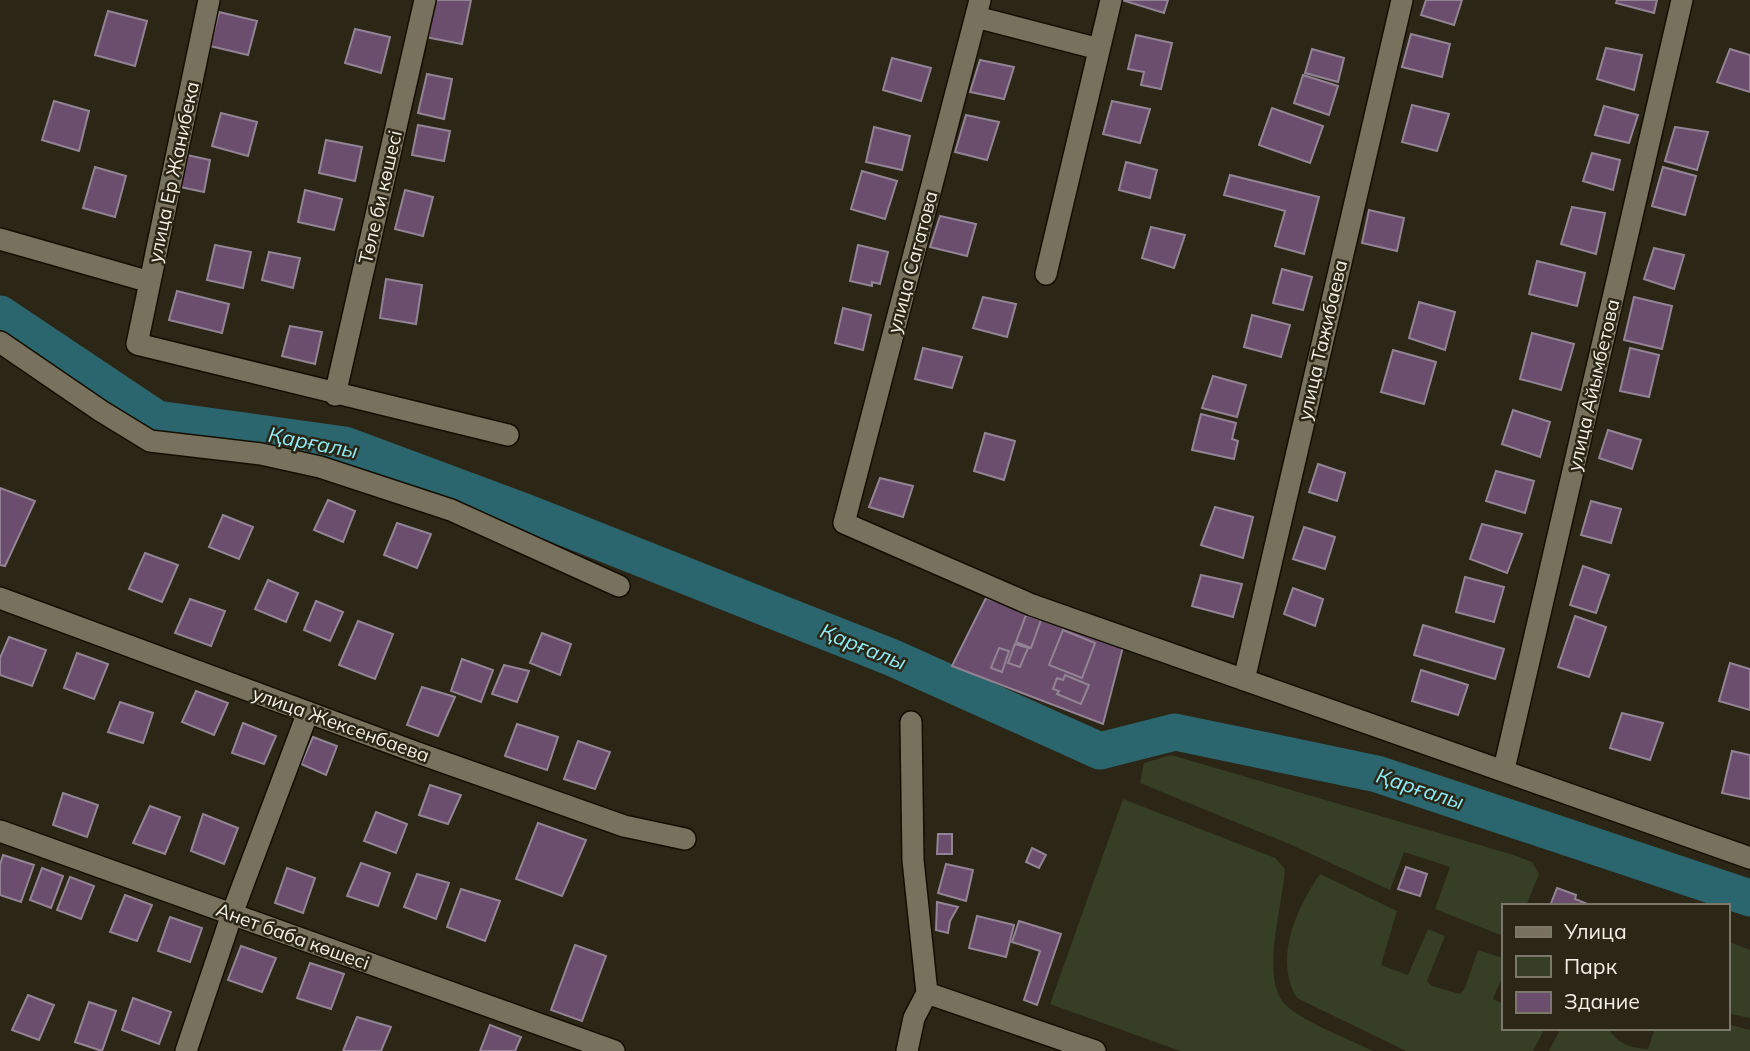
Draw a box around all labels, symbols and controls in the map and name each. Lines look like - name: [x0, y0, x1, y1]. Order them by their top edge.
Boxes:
- street label: улица Ер Жанибека: [142, 79, 204, 265]
- street label: Төле би көшесі: [353, 128, 407, 266]
- street label: улица Сагатова: [881, 188, 943, 336]
- street label: улица Тажибаева: [1292, 257, 1352, 423]
- street label: улица Айымбетова: [1562, 297, 1624, 473]
- water label: Қарғалы: [266, 421, 360, 463]
- water label: Қарғалы: [817, 617, 910, 675]
- street label: улица Жексенбаева: [249, 681, 433, 767]
- water label: Қарғалы: [1373, 762, 1467, 814]
- street label: Анет баба көшесі: [213, 897, 373, 975]
- legend: [1502, 904, 1729, 1030]
- text: Улица: [1563, 918, 1627, 944]
- text: Парк: [1564, 953, 1618, 979]
- text: Здание: [1564, 988, 1640, 1014]

